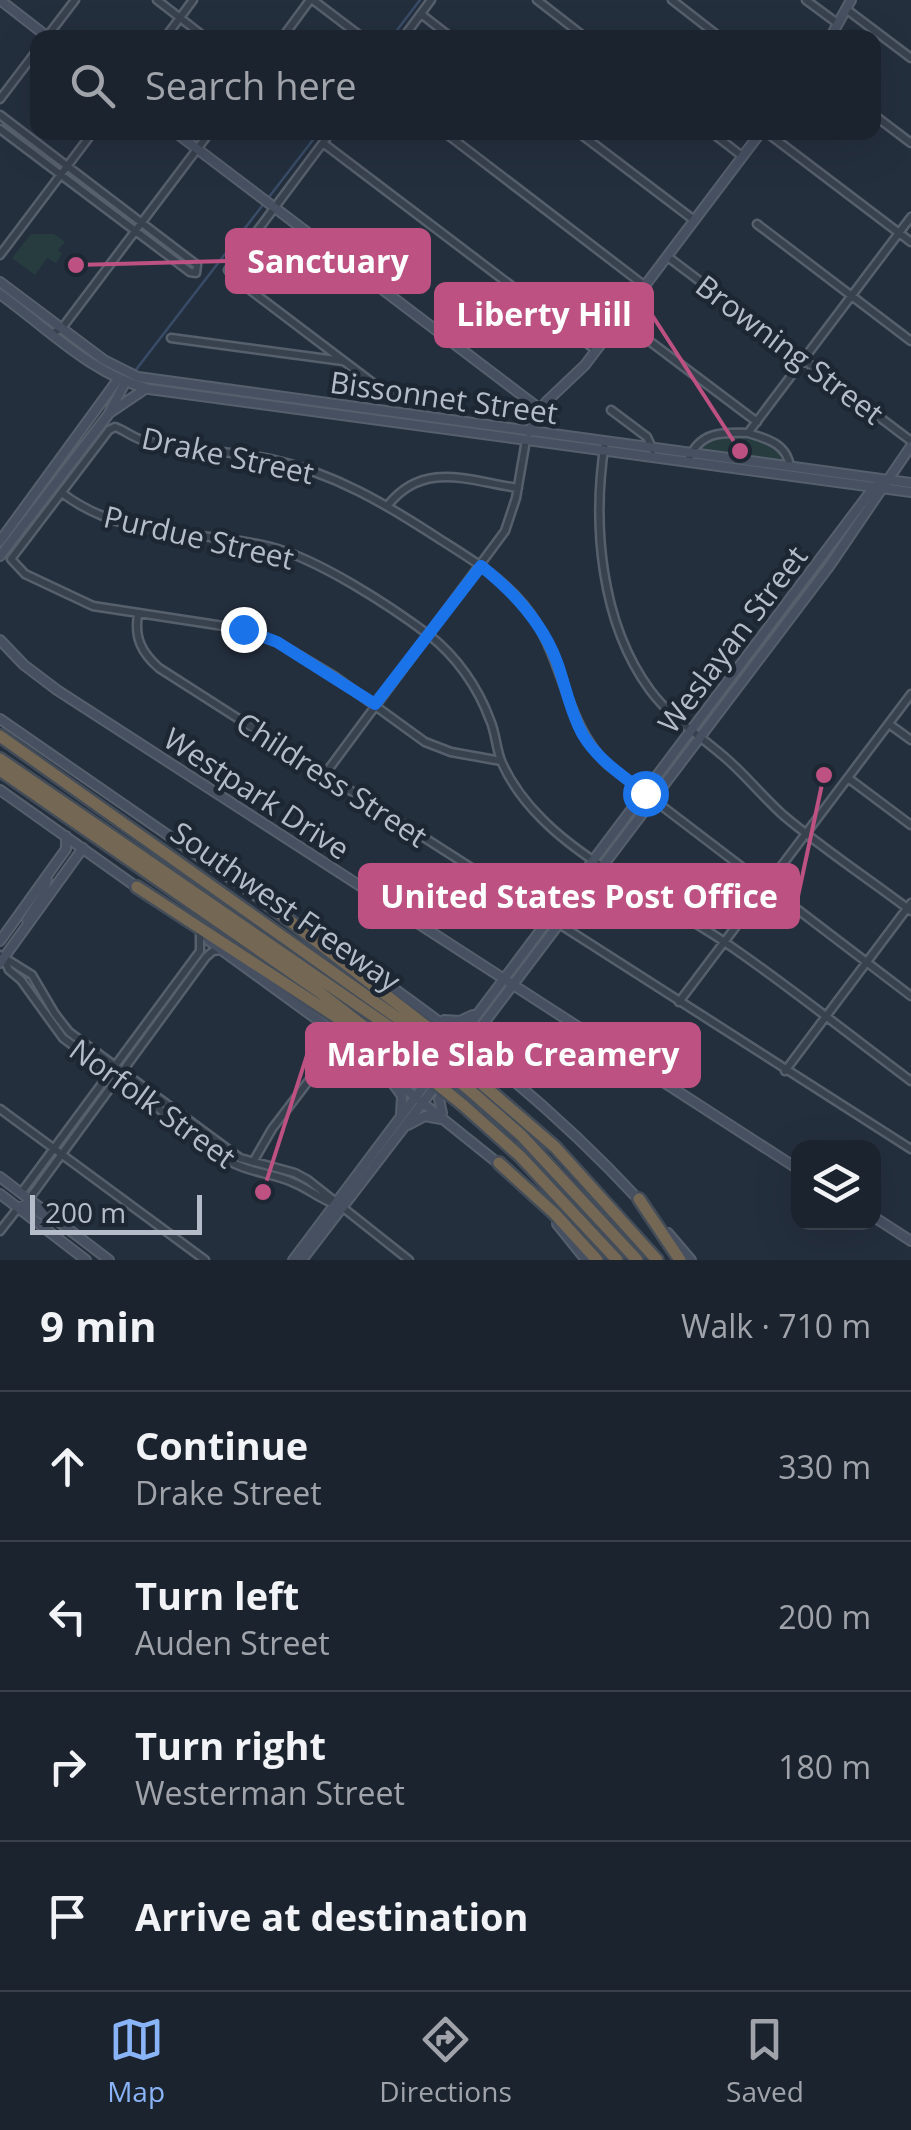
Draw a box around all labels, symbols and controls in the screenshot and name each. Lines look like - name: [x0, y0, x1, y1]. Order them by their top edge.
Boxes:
- search box: [30, 30, 881, 140]
- icon: search: [65, 58, 120, 113]
- text: Search here: [145, 59, 357, 111]
- callout: Sanctuary: [227, 230, 429, 292]
- text: Sanctuary: [247, 239, 410, 282]
- street label: Browning Street: [688, 265, 892, 433]
- callout: Liberty Hill: [436, 284, 652, 346]
- text: Liberty Hill: [456, 292, 632, 335]
- street label: Bissonnet Street: [328, 361, 560, 433]
- street label: Drake Street: [138, 417, 318, 493]
- street label: Purdue Street: [100, 495, 298, 579]
- street label: Weslayan Street: [648, 537, 816, 741]
- route end: [221, 607, 267, 653]
- street label: Childress Street: [229, 702, 435, 856]
- street label: Westpark Drive: [156, 718, 358, 868]
- route start: [623, 771, 669, 817]
- street label: Southwest Freeway: [163, 811, 410, 1001]
- callout: United States Post Office: [360, 865, 798, 927]
- text: United States Post Office: [380, 874, 778, 917]
- callout: Marble Slab Creamery: [307, 1024, 699, 1086]
- street label: Norfolk Street: [62, 1029, 244, 1177]
- text: Marble Slab Creamery: [327, 1032, 680, 1075]
- map controls: [791, 1140, 881, 1230]
- button: layers: [791, 1140, 881, 1230]
- scale bar: [30, 1190, 202, 1234]
- text: 200 m: [45, 1193, 126, 1231]
- text: 9 min: [40, 1297, 157, 1354]
- text: Walk · 710 m: [681, 1304, 871, 1347]
- text: Continue: [135, 1419, 308, 1471]
- icon: ahead: [40, 1439, 95, 1494]
- text: 330 m: [778, 1445, 871, 1488]
- text: Drake Street: [135, 1471, 322, 1514]
- text: Turn left: [135, 1569, 299, 1621]
- icon: left: [40, 1589, 95, 1644]
- text: 200 m: [778, 1595, 871, 1638]
- text: Auden Street: [135, 1621, 330, 1664]
- text: Turn right: [135, 1719, 326, 1771]
- icon: right: [40, 1739, 95, 1794]
- text: 180 m: [778, 1745, 871, 1788]
- text: Westerman Street: [135, 1771, 405, 1814]
- icon: arrive: [40, 1889, 95, 1944]
- text: Arrive at destination: [135, 1890, 529, 1942]
- tab: Map: [107, 2012, 165, 2110]
- tab: Directions: [379, 2012, 512, 2110]
- tab: Saved: [726, 2012, 804, 2110]

